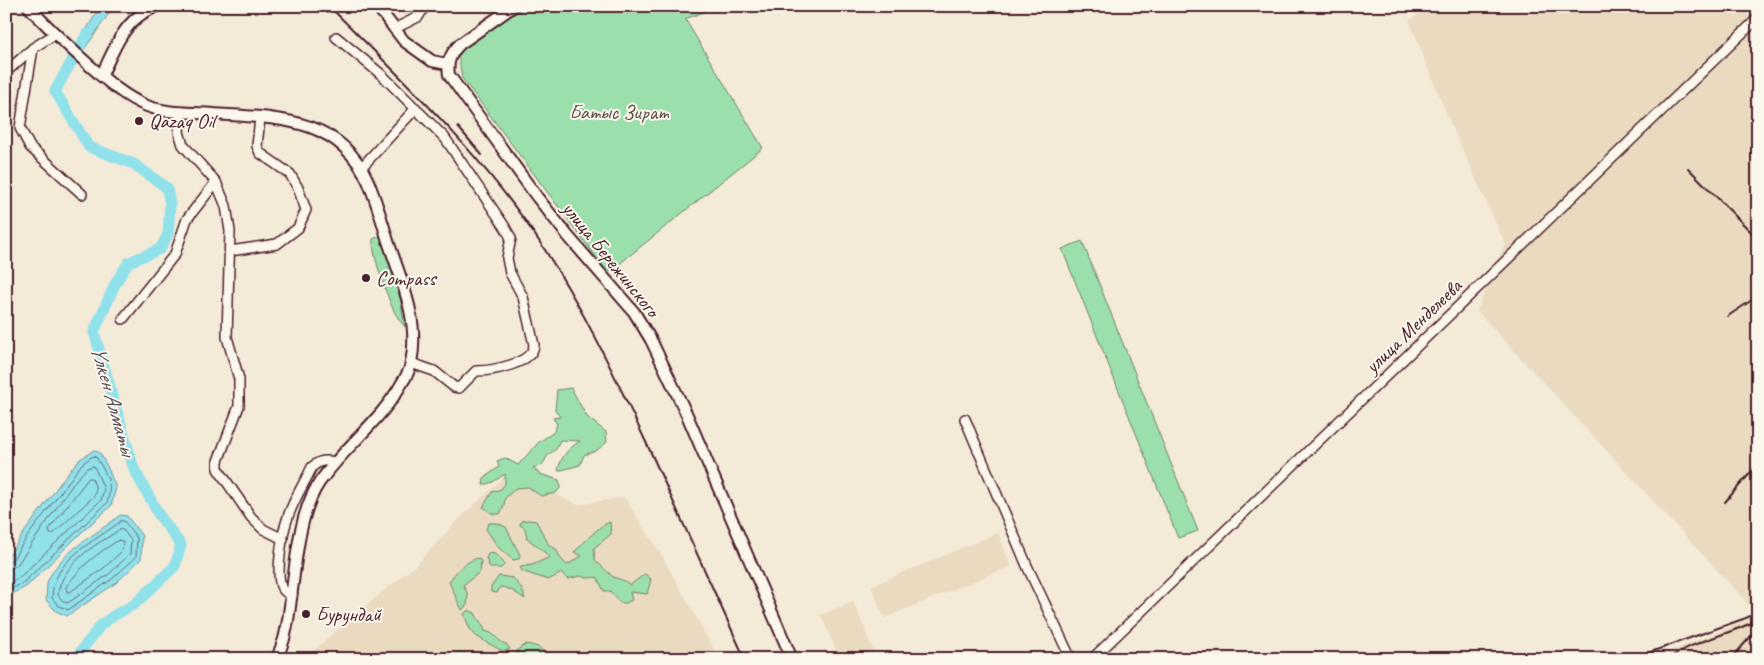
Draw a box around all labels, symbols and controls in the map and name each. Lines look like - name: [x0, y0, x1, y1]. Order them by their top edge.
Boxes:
- park label: Батыс Зират: [569, 99, 670, 125]
- place label: Qazaq Oil: [149, 108, 218, 134]
- marker: Qazaq Oil: [133, 115, 145, 127]
- street label: улица Бережинского: [555, 194, 667, 324]
- place label: Compass: [376, 265, 438, 291]
- marker: Compass: [360, 272, 372, 284]
- street label: улица Менделеева: [1358, 272, 1468, 380]
- water label: Үлкен Алматы: [84, 342, 143, 462]
- place label: Бурундай: [316, 601, 382, 627]
- marker: Бурундай: [300, 608, 312, 620]

